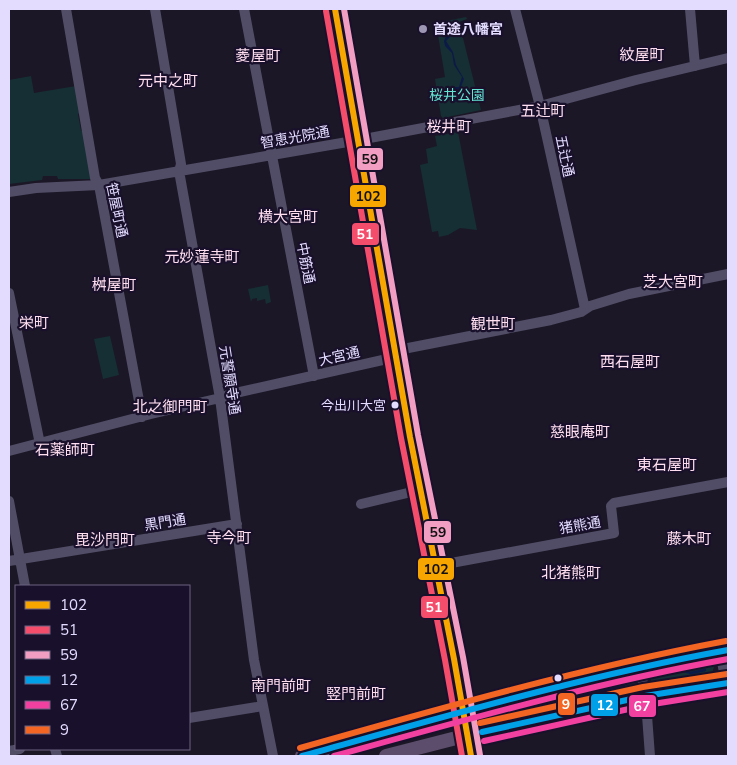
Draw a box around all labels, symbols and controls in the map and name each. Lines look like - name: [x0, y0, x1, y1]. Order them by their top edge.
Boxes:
- place label: 首途八幡宮: [433, 20, 503, 39]
- marker: 首途八幡宮: [417, 23, 429, 35]
- district label: 紋屋町: [619, 45, 665, 65]
- district label: 菱屋町: [235, 46, 281, 66]
- district label: 元中之町: [138, 71, 198, 91]
- park label: 桜井公園: [429, 86, 485, 105]
- district label: 五辻町: [520, 101, 566, 121]
- district label: 桜井町: [426, 117, 472, 137]
- street label: 智恵光院通: [259, 122, 331, 153]
- street label: 五辻通: [551, 134, 578, 179]
- line badge: 59: [356, 147, 384, 171]
- text: 59: [362, 150, 378, 169]
- street label: 笹屋町通: [101, 181, 132, 239]
- line badge: 102: [349, 184, 387, 208]
- text: 102: [355, 187, 381, 206]
- district label: 横大宮町: [258, 207, 318, 227]
- line badge: 51: [351, 222, 380, 246]
- text: 51: [357, 225, 373, 244]
- street label: 中筋通: [292, 241, 319, 286]
- district label: 元妙蓮寺町: [164, 247, 240, 267]
- district label: 芝大宮町: [643, 272, 703, 292]
- district label: 桝屋町: [91, 275, 137, 295]
- district label: 栄町: [19, 313, 49, 333]
- district label: 観世町: [470, 314, 516, 334]
- street label: 大宮通: [317, 343, 362, 370]
- street label: 元誓願寺通: [215, 344, 244, 416]
- district label: 西石屋町: [600, 352, 660, 372]
- district label: 北之御門町: [132, 397, 208, 417]
- place label: 今出川大宮: [321, 397, 386, 415]
- marker: 今出川大宮: [390, 400, 400, 410]
- district label: 慈眼庵町: [550, 422, 610, 442]
- district label: 石薬師町: [35, 440, 95, 460]
- district label: 東石屋町: [637, 455, 697, 475]
- street label: 黒門通: [143, 510, 187, 535]
- street label: 猪熊通: [558, 512, 602, 538]
- line badge: 59: [423, 520, 452, 544]
- text: 59: [430, 523, 446, 542]
- district label: 寺今町: [206, 528, 252, 548]
- district label: 藤木町: [666, 529, 712, 549]
- district label: 毘沙門町: [75, 530, 135, 550]
- line badge: 102: [417, 557, 455, 581]
- text: 102: [423, 560, 449, 579]
- district label: 北猪熊町: [541, 563, 601, 583]
- legend: [15, 585, 190, 750]
- text: 102: [60, 595, 87, 615]
- line badge: 51: [420, 595, 449, 619]
- text: 51: [426, 598, 442, 617]
- text: 51: [60, 620, 78, 640]
- text: 59: [60, 645, 78, 665]
- text: 12: [60, 670, 78, 690]
- unlabelled marker: [553, 673, 563, 683]
- district label: 南門前町: [251, 676, 311, 696]
- district label: 竪門前町: [326, 684, 386, 704]
- line badge: 9: [557, 692, 576, 716]
- line badge: 12: [590, 693, 619, 717]
- line badge: 67: [628, 694, 657, 718]
- text: 67: [60, 695, 78, 715]
- text: 9: [562, 695, 570, 714]
- text: 12: [597, 696, 613, 715]
- text: 67: [634, 697, 650, 716]
- text: 9: [60, 720, 69, 740]

